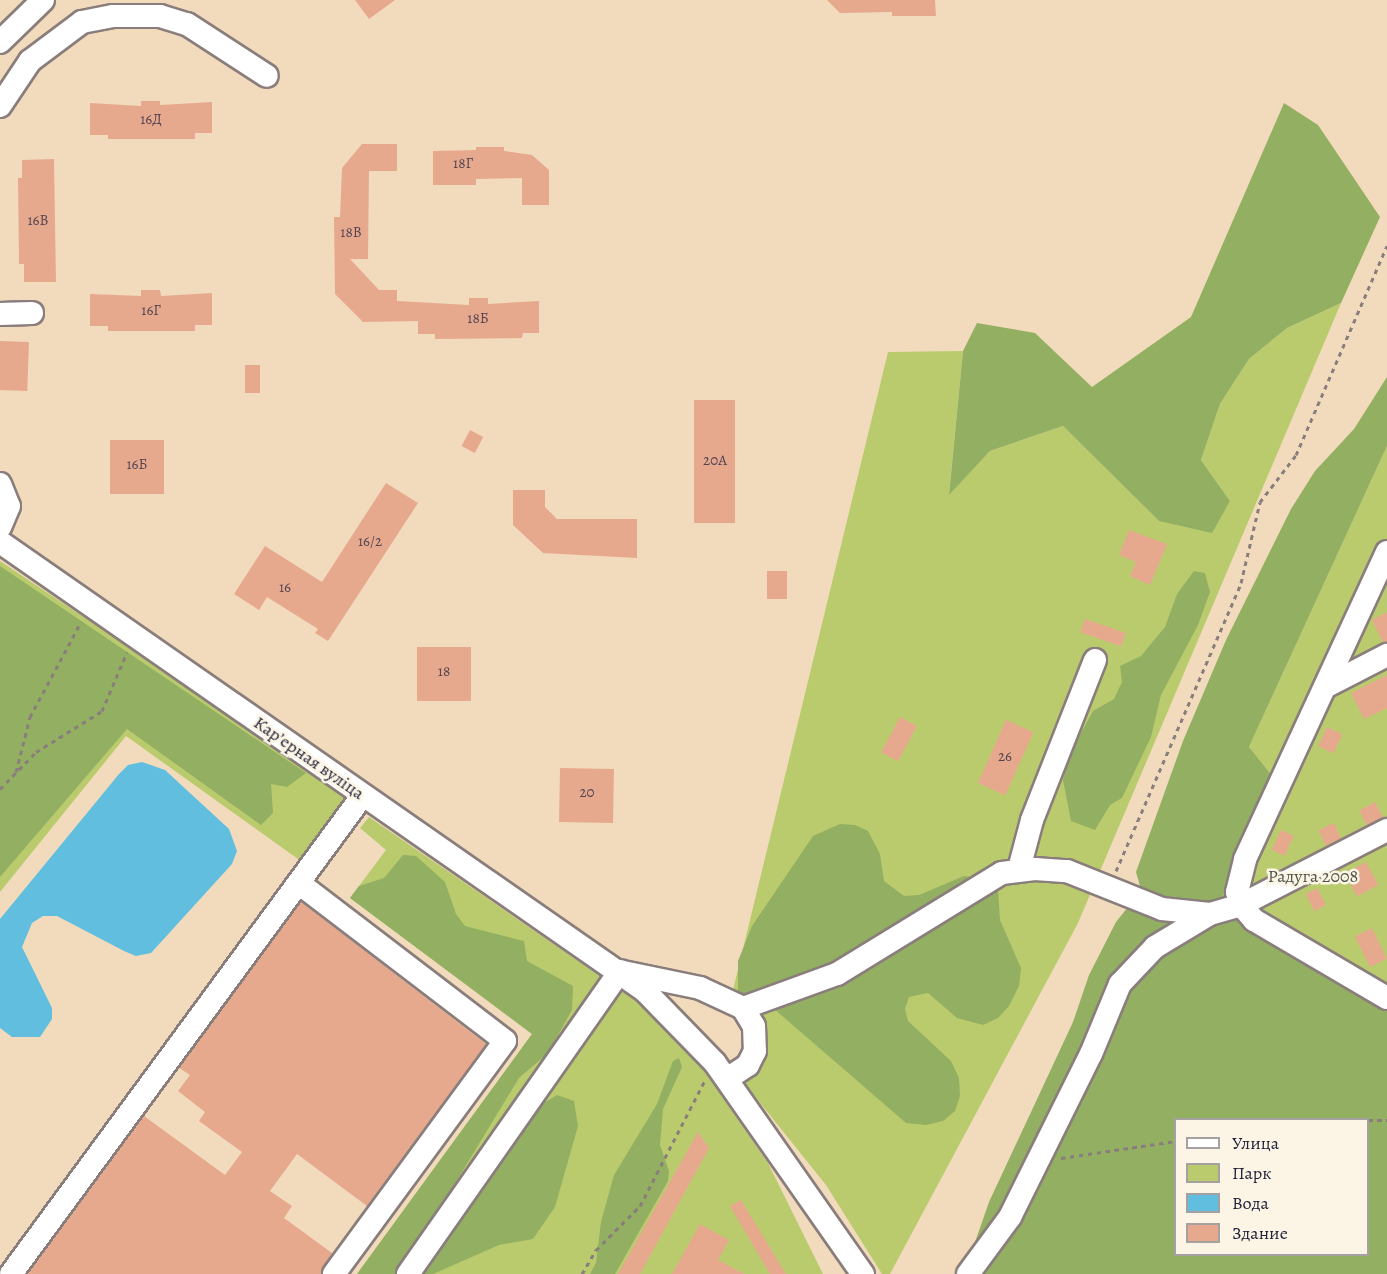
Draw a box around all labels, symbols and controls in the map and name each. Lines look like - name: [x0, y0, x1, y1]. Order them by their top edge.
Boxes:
- house number: 16Д: [140, 111, 162, 129]
- house number: 18Г: [453, 155, 473, 173]
- house number: 16В: [27, 212, 49, 230]
- house number: 18В: [340, 224, 362, 242]
- house number: 16Г: [141, 302, 161, 320]
- house number: 18Б: [467, 310, 489, 328]
- house number: 20А: [703, 452, 727, 470]
- house number: 16Б: [127, 456, 147, 474]
- house number: 16/2: [358, 533, 382, 551]
- house number: 16: [279, 579, 291, 597]
- house number: 18: [438, 663, 450, 681]
- street label: Карʼерная вуліца: [250, 712, 368, 804]
- house number: 26: [998, 748, 1012, 766]
- house number: 20: [579, 784, 595, 802]
- park label: Радуга 2008: [1268, 865, 1358, 887]
- legend: [1174, 1118, 1369, 1256]
- text: Улица: [1232, 1131, 1279, 1155]
- text: Парк: [1232, 1161, 1272, 1185]
- text: Вода: [1232, 1191, 1269, 1215]
- text: Здание: [1232, 1221, 1288, 1245]

